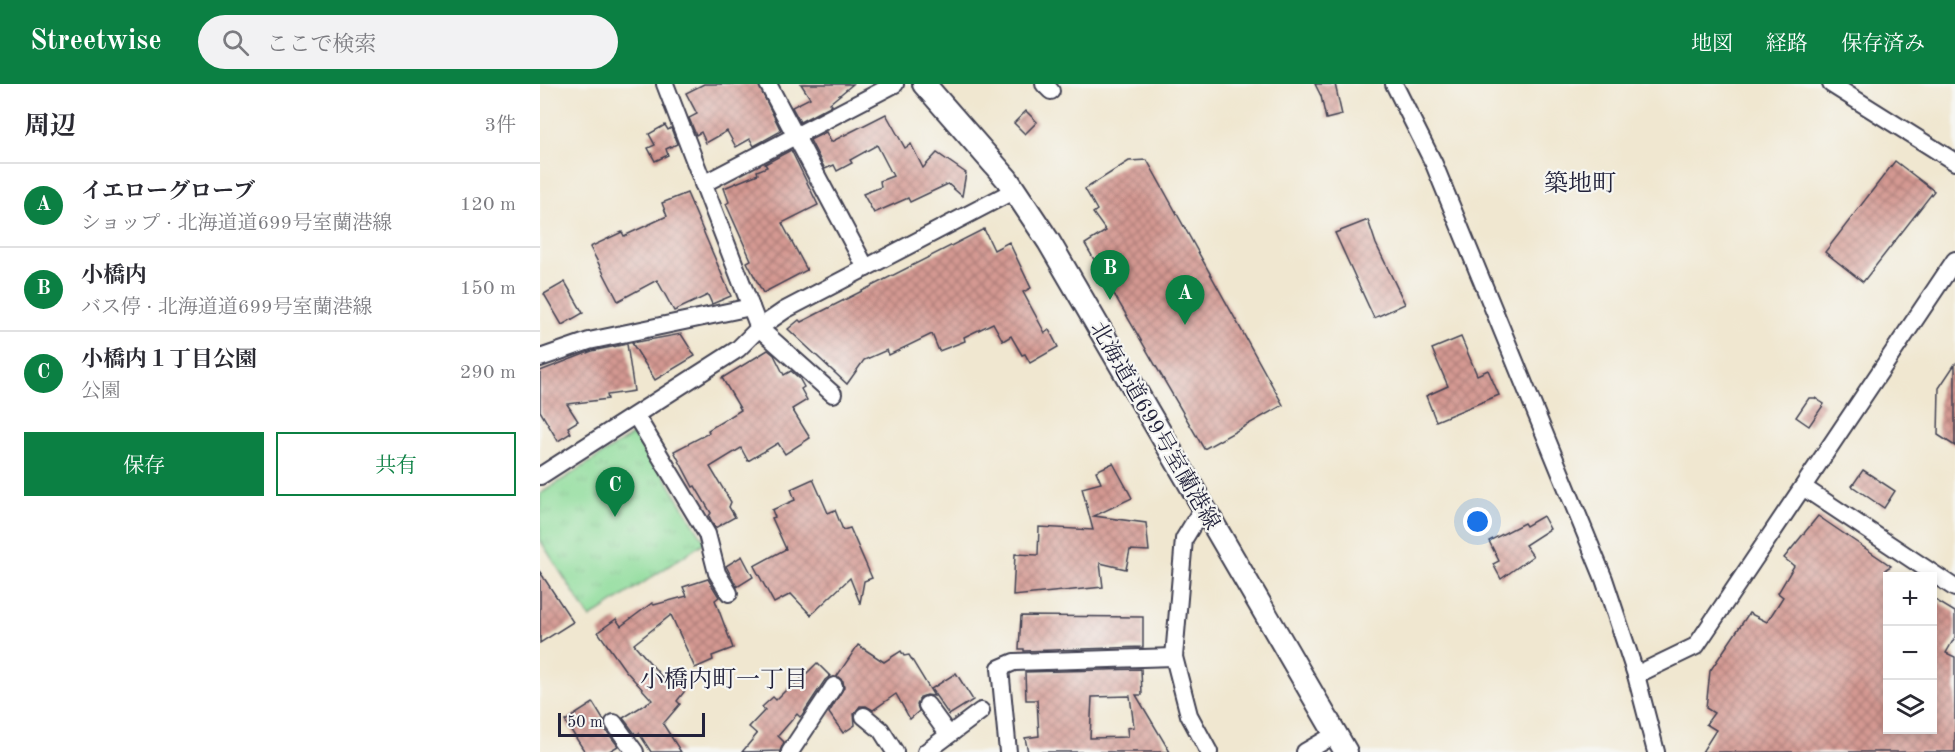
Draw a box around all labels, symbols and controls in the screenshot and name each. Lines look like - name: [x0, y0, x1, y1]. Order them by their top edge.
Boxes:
- search box: [198, 15, 618, 69]
- icon: search: [219, 26, 252, 59]
- text: Streetwise: [30, 28, 162, 56]
- text: ここで検索: [267, 34, 377, 56]
- text: 地図: [1691, 34, 1733, 55]
- text: 経路: [1766, 34, 1808, 55]
- text: 保存済み: [1841, 34, 1925, 55]
- text: 周辺: [24, 114, 76, 140]
- text: 3件: [484, 116, 516, 136]
- district label: 築地町: [1544, 170, 1616, 197]
- text: イエローグローブ: [81, 181, 255, 203]
- text: A: [36, 195, 51, 215]
- text: 120 m: [460, 195, 516, 215]
- text: ショップ · 北海道道699号室蘭港線: [81, 214, 392, 234]
- pin: B: [1090, 250, 1130, 300]
- text: 小橋内: [81, 265, 147, 287]
- pin: A: [1166, 276, 1204, 325]
- text: B: [36, 279, 51, 299]
- text: 150 m: [460, 279, 516, 299]
- text: バス停 · 北海道道699号室蘭港線: [81, 298, 373, 318]
- street label: 北海道道699号室蘭港線: [1086, 317, 1225, 534]
- text: 小橋内１丁目公園: [81, 349, 257, 371]
- text: C: [37, 363, 50, 383]
- text: 290 m: [460, 363, 516, 383]
- text: 公園: [81, 382, 121, 402]
- button: 保存: [24, 432, 264, 496]
- button: 共有: [276, 432, 516, 496]
- pin: C: [596, 468, 634, 517]
- your location: [1463, 507, 1492, 536]
- map controls: [1883, 572, 1937, 734]
- button: +: [1883, 572, 1937, 626]
- button: −: [1883, 626, 1937, 680]
- district label: 小橋内町一丁目: [640, 666, 808, 693]
- button: layers: [1883, 680, 1937, 734]
- scale bar: [558, 710, 705, 738]
- text: 50 m: [567, 715, 603, 731]

